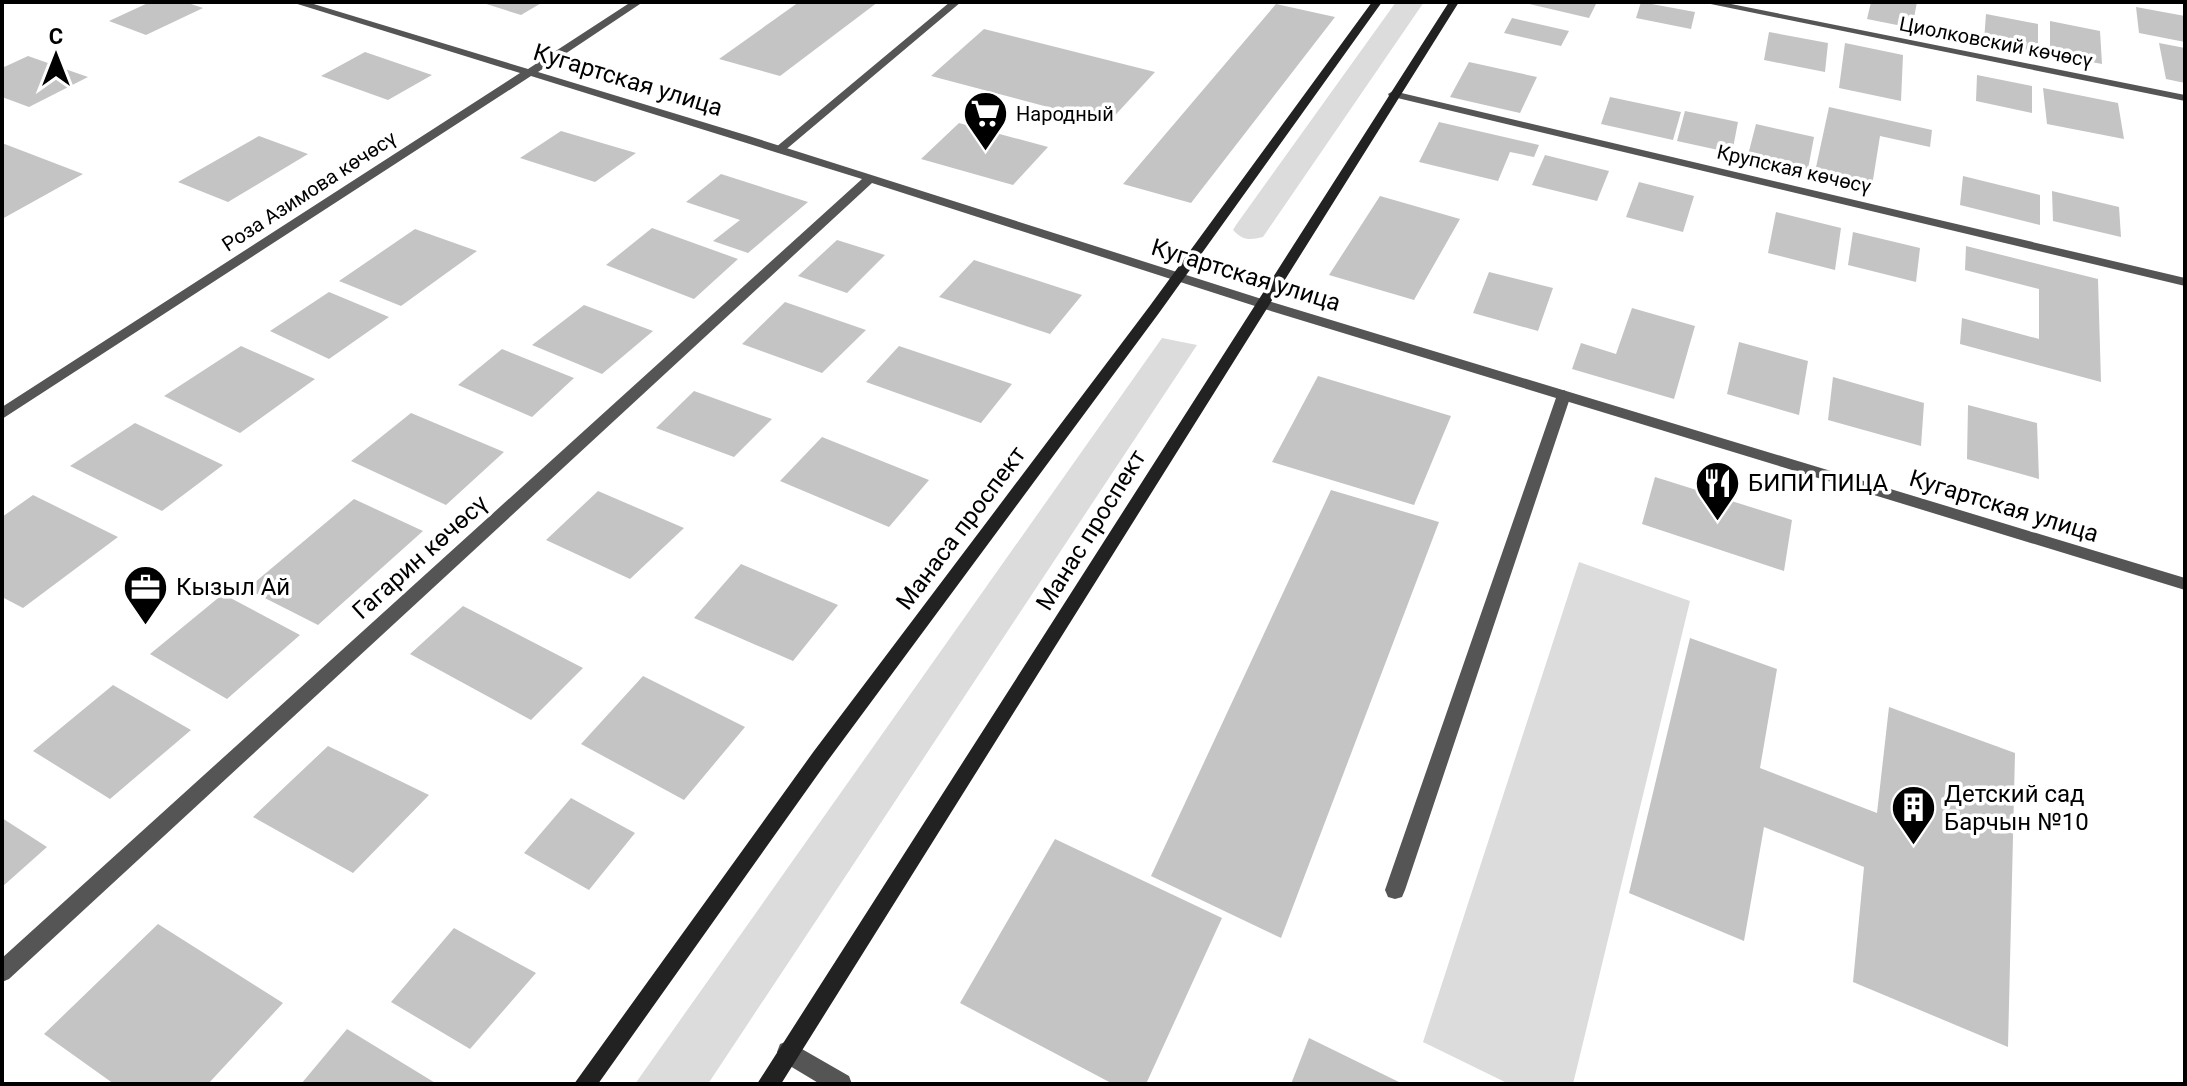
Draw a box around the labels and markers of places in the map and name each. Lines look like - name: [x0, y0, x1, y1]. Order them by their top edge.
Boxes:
- supermarket icon: Народный: [961, 90, 1009, 153]
- place label: Народный: [1016, 102, 1114, 126]
- restaurant icon: БИПИ ПИЦА: [1693, 459, 1741, 522]
- place label: БИПИ ПИЦА: [1748, 469, 1888, 497]
- office icon: Кызыл Ай: [121, 563, 169, 626]
- place label: Кызыл Ай: [176, 573, 290, 601]
- place label: Детский сад Барчын №10: [1944, 780, 2089, 836]
- building icon: Детский сад Барчын №10: [1889, 784, 1937, 847]

